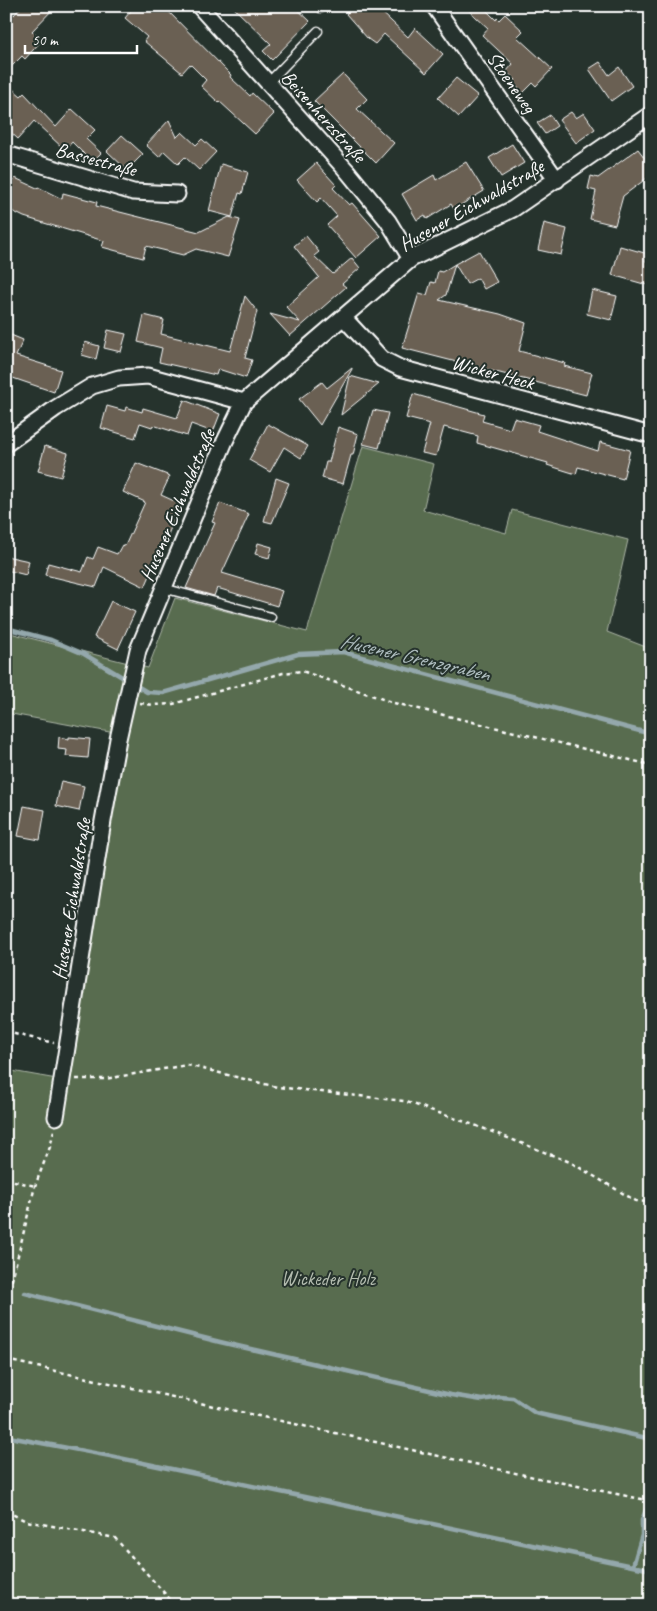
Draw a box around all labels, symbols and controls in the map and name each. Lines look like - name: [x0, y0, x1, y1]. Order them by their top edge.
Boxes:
- scale bar: [25, 22, 138, 54]
- text: 50 m: [32, 31, 59, 50]
- street label: Stoeneweg: [481, 47, 542, 119]
- street label: Beisenherzstraße: [276, 65, 372, 169]
- street label: Bassestraße: [53, 137, 140, 183]
- street label: Husener Eichwaldstraße: [394, 153, 549, 257]
- street label: Wicker Heck: [449, 350, 538, 396]
- street label: Husener Eichwaldstraße: [134, 424, 221, 585]
- water label: Husener Grenzgraben: [338, 627, 493, 687]
- street label: Husener Eichwaldstraße: [46, 815, 97, 981]
- park label: Wickeder Holz: [281, 1266, 377, 1291]

